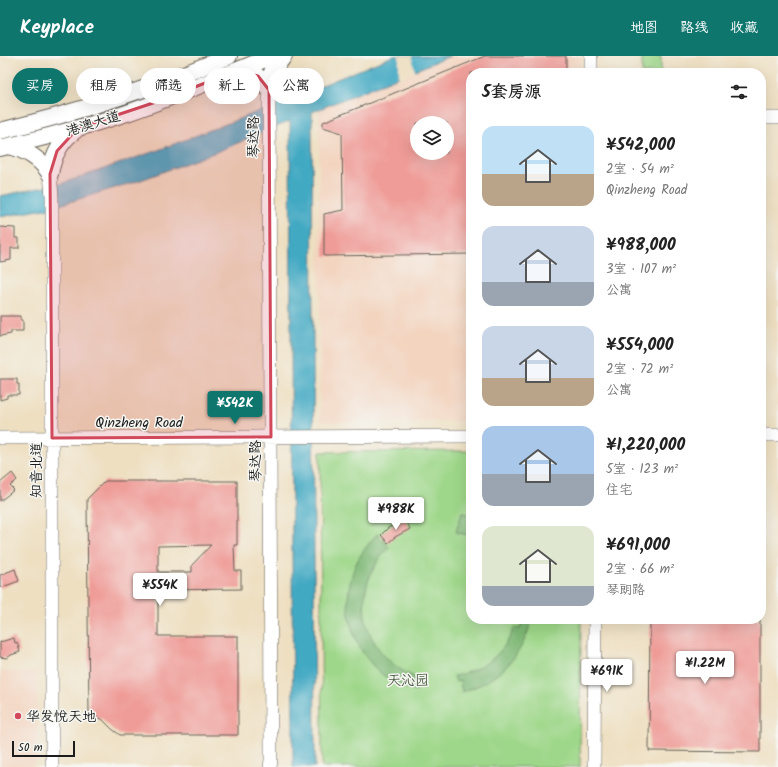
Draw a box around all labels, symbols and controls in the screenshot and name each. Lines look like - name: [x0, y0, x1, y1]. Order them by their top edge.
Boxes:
- text: Keyplace: [20, 13, 94, 43]
- text: 地图: [630, 17, 658, 39]
- text: 路线: [680, 17, 708, 39]
- text: 收藏: [730, 17, 758, 39]
- chip: 买房: [12, 68, 68, 104]
- chip: 租房: [76, 68, 132, 104]
- chip: 筛选: [140, 68, 196, 104]
- chip: 新上: [204, 68, 260, 104]
- chip: 公寓: [268, 68, 324, 104]
- text: 5套房源: [482, 79, 542, 106]
- icon: filters: [728, 81, 750, 103]
- street label: 港澳大道: [63, 105, 123, 143]
- street label: 琴达路: [243, 116, 265, 158]
- map controls: [410, 116, 454, 160]
- button: layers: [410, 116, 454, 160]
- text: ¥542,000: [606, 132, 675, 159]
- icon: home: [514, 142, 562, 190]
- text: 2室 · 54 m²: [606, 159, 674, 180]
- text: Qinzheng Road: [606, 180, 687, 201]
- text: ¥988,000: [606, 232, 676, 259]
- icon: home: [514, 242, 562, 290]
- text: 3室 · 107 m²: [606, 259, 676, 280]
- text: 公寓: [606, 280, 632, 301]
- text: ¥554,000: [606, 332, 674, 359]
- icon: home: [514, 342, 562, 390]
- text: 2室 · 72 m²: [606, 359, 673, 380]
- text: 公寓: [606, 380, 632, 401]
- pin: ¥542K: [207, 391, 263, 425]
- text: ¥542K: [216, 393, 254, 414]
- street label: Qinzheng Road: [95, 412, 184, 434]
- text: ¥1,220,000: [606, 432, 685, 459]
- street label: 琴达路: [245, 440, 267, 482]
- street label: 知音北道: [26, 442, 48, 498]
- icon: home: [514, 442, 562, 490]
- text: 5室 · 123 m²: [606, 459, 678, 480]
- text: 住宅: [606, 480, 632, 501]
- pin: ¥988K: [368, 497, 424, 531]
- text: ¥988K: [377, 499, 415, 520]
- text: ¥691,000: [606, 532, 670, 559]
- icon: home: [514, 542, 562, 590]
- text: 2室 · 66 m²: [606, 559, 674, 580]
- pin: ¥554K: [132, 573, 188, 607]
- text: ¥554K: [142, 575, 178, 596]
- text: 琴朗路: [606, 580, 645, 601]
- pin: ¥1.22M: [672, 651, 738, 685]
- text: ¥1.22M: [685, 653, 725, 674]
- pin: ¥691K: [579, 659, 635, 693]
- text: ¥691K: [590, 661, 624, 682]
- park label: 天沁园: [387, 670, 429, 692]
- place label: 华发悦天地: [26, 706, 96, 728]
- marker: 华发悦天地: [13, 711, 23, 721]
- scale bar: [12, 739, 75, 758]
- text: 50 m: [18, 739, 43, 757]

